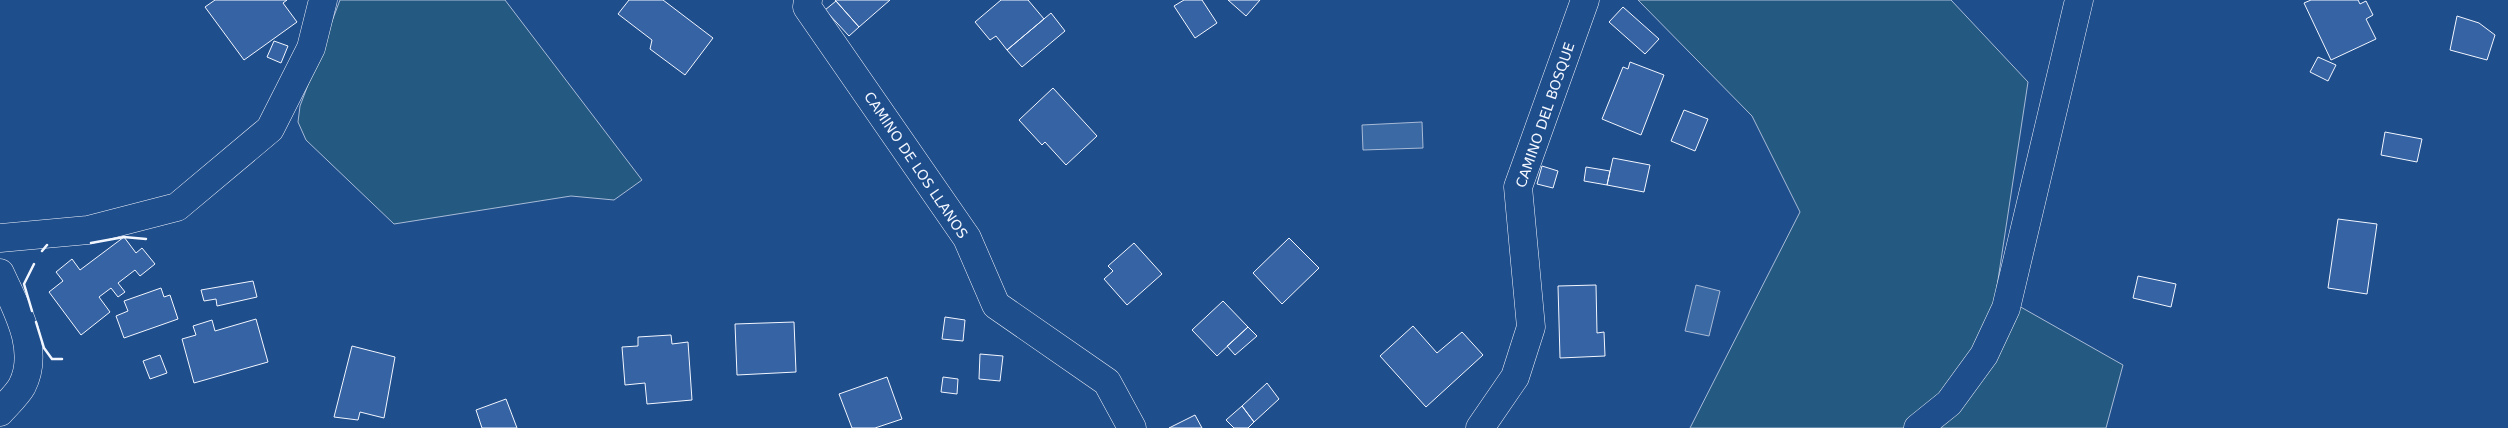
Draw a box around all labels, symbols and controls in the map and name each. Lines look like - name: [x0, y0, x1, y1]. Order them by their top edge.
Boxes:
- street label: CAMINO DEL BOSQUE: [1513, 40, 1577, 190]
- street label: CAMINO DE LOS LLANOS: [861, 89, 971, 241]

